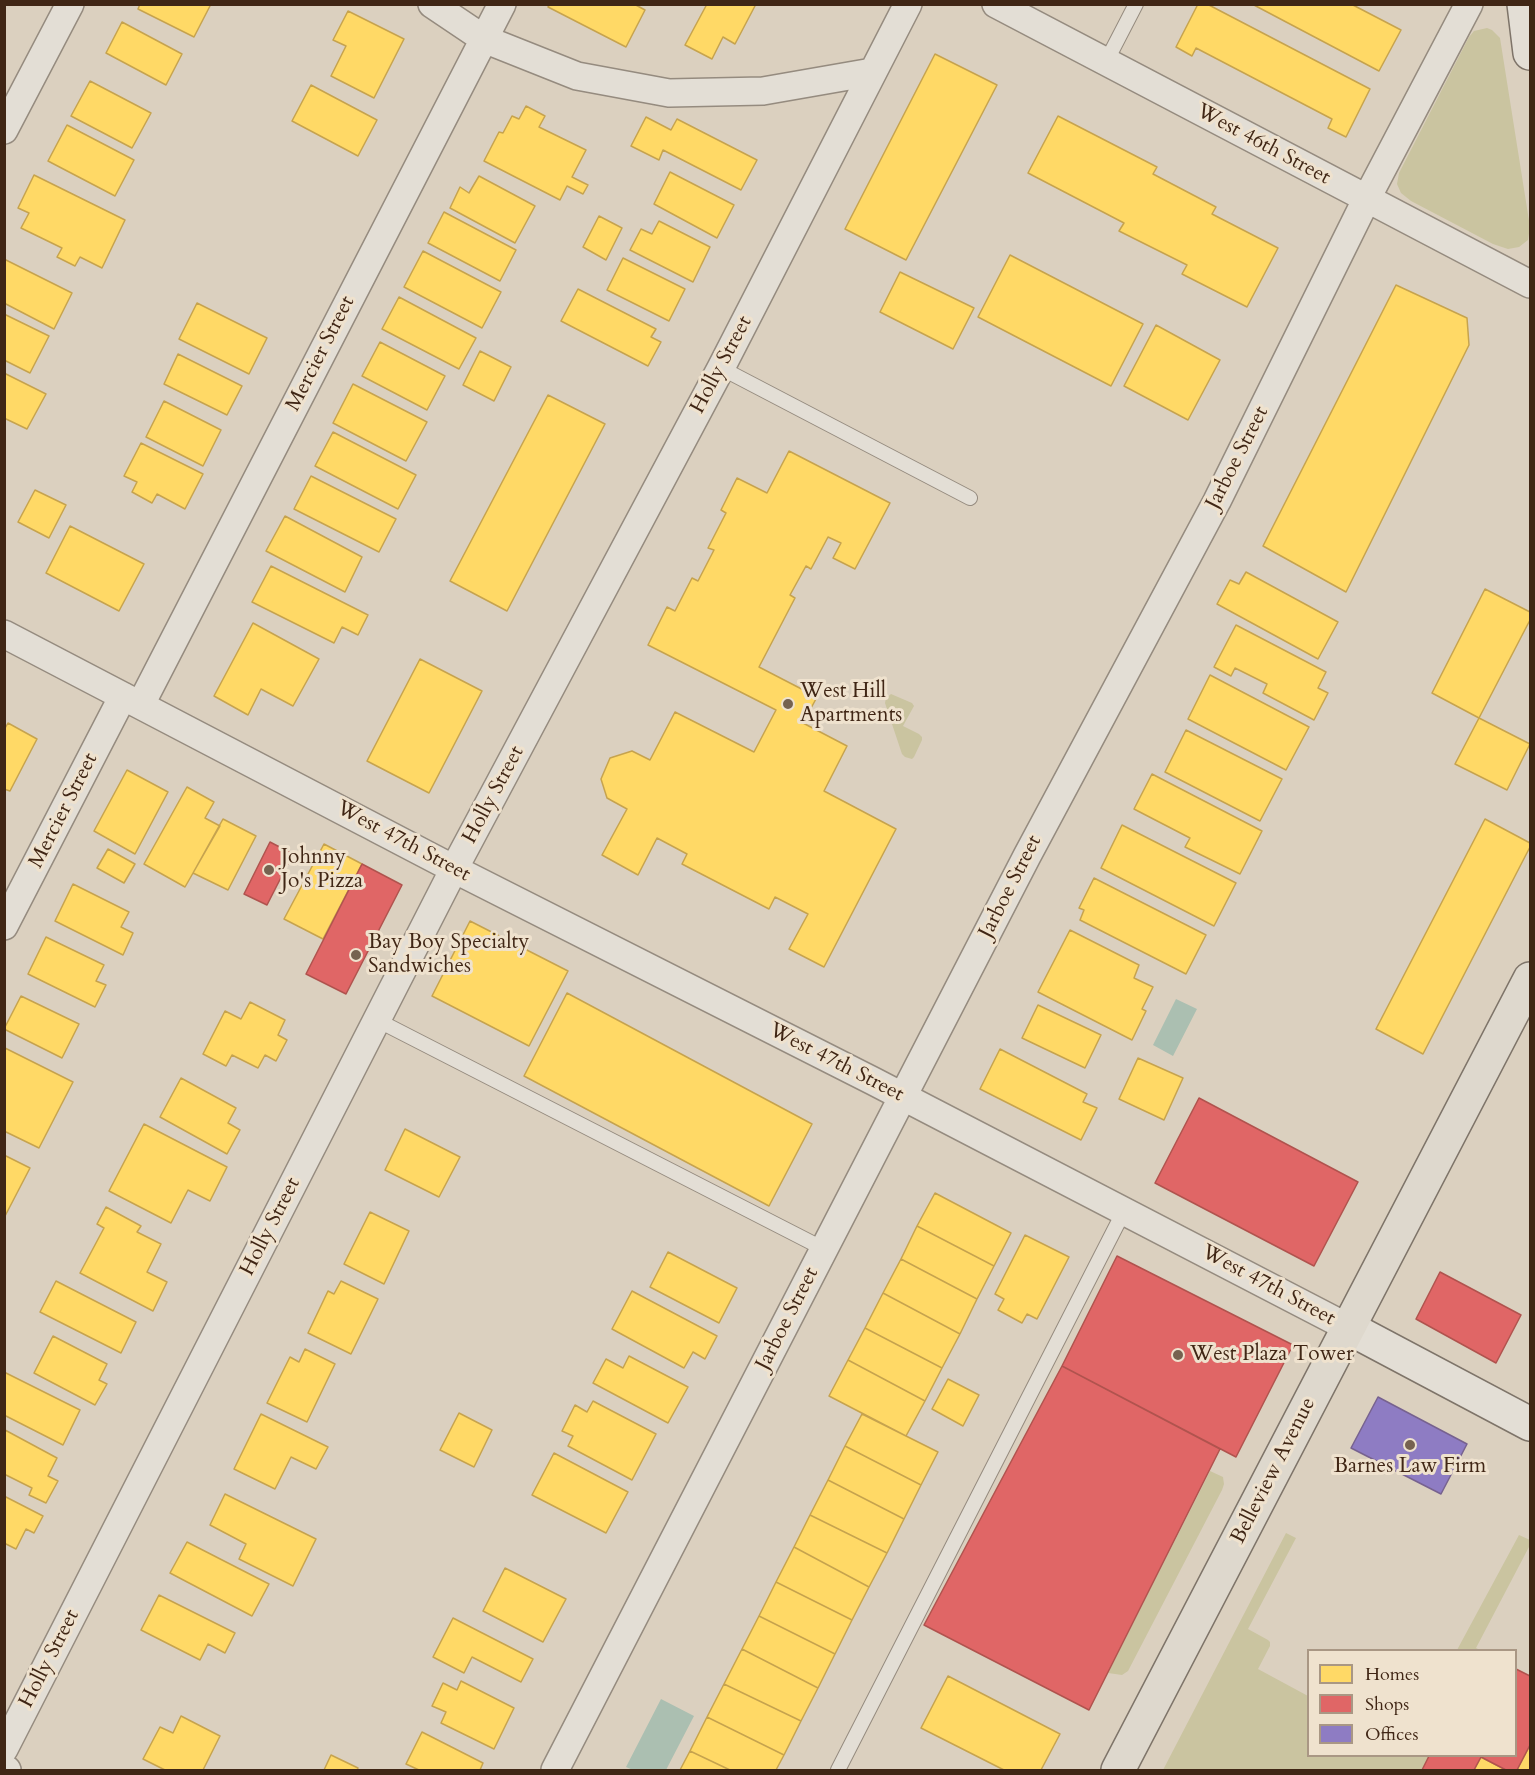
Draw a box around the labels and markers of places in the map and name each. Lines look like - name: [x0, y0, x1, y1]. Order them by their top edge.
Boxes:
- place label: West Hill Apartments: [800, 679, 902, 729]
- marker: West Hill Apartments: [781, 697, 795, 711]
- place label: Johnny Jo's Pizza: [281, 845, 363, 895]
- marker: Johnny Jo's Pizza: [262, 863, 276, 877]
- place label: Bay Boy Specialty Sandwiches: [368, 930, 529, 980]
- marker: Bay Boy Specialty Sandwiches: [349, 948, 363, 962]
- place label: West Plaza Tower: [1190, 1342, 1354, 1368]
- marker: West Plaza Tower: [1171, 1348, 1185, 1362]
- marker: Barnes Law Firm: [1403, 1438, 1417, 1452]
- place label: Barnes Law Firm: [1334, 1454, 1486, 1480]

